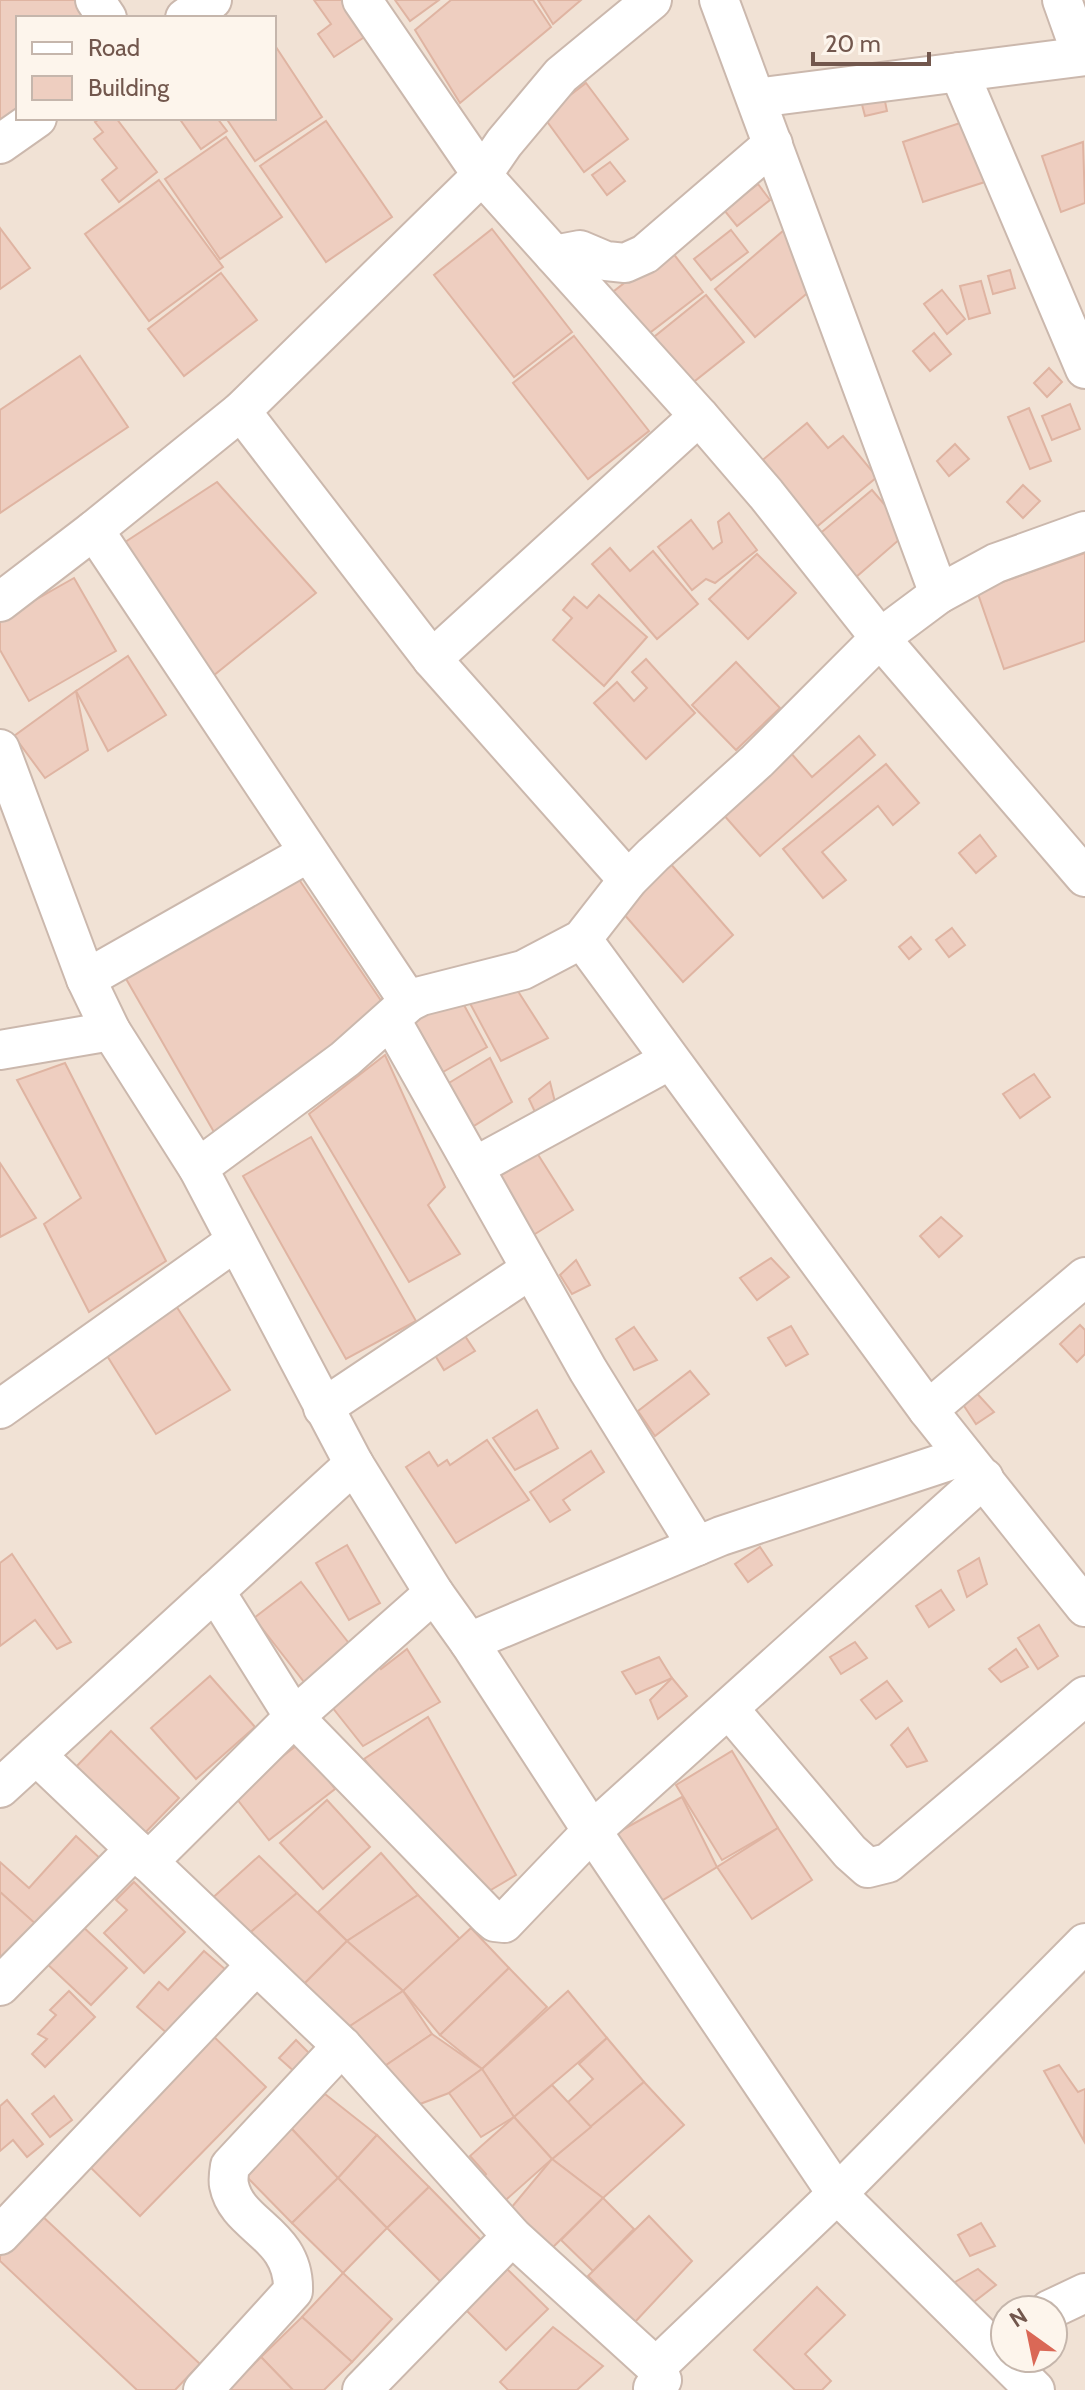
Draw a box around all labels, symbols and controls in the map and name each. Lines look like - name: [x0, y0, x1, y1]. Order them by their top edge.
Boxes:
- legend: [16, 16, 276, 120]
- scale bar: [813, 16, 929, 66]
- text: 20 m: [825, 29, 881, 58]
- text: Road: [88, 33, 140, 62]
- text: Building: [88, 73, 170, 102]
- north arrow: [989, 2294, 1069, 2374]
- text: N: [1005, 2302, 1032, 2333]

